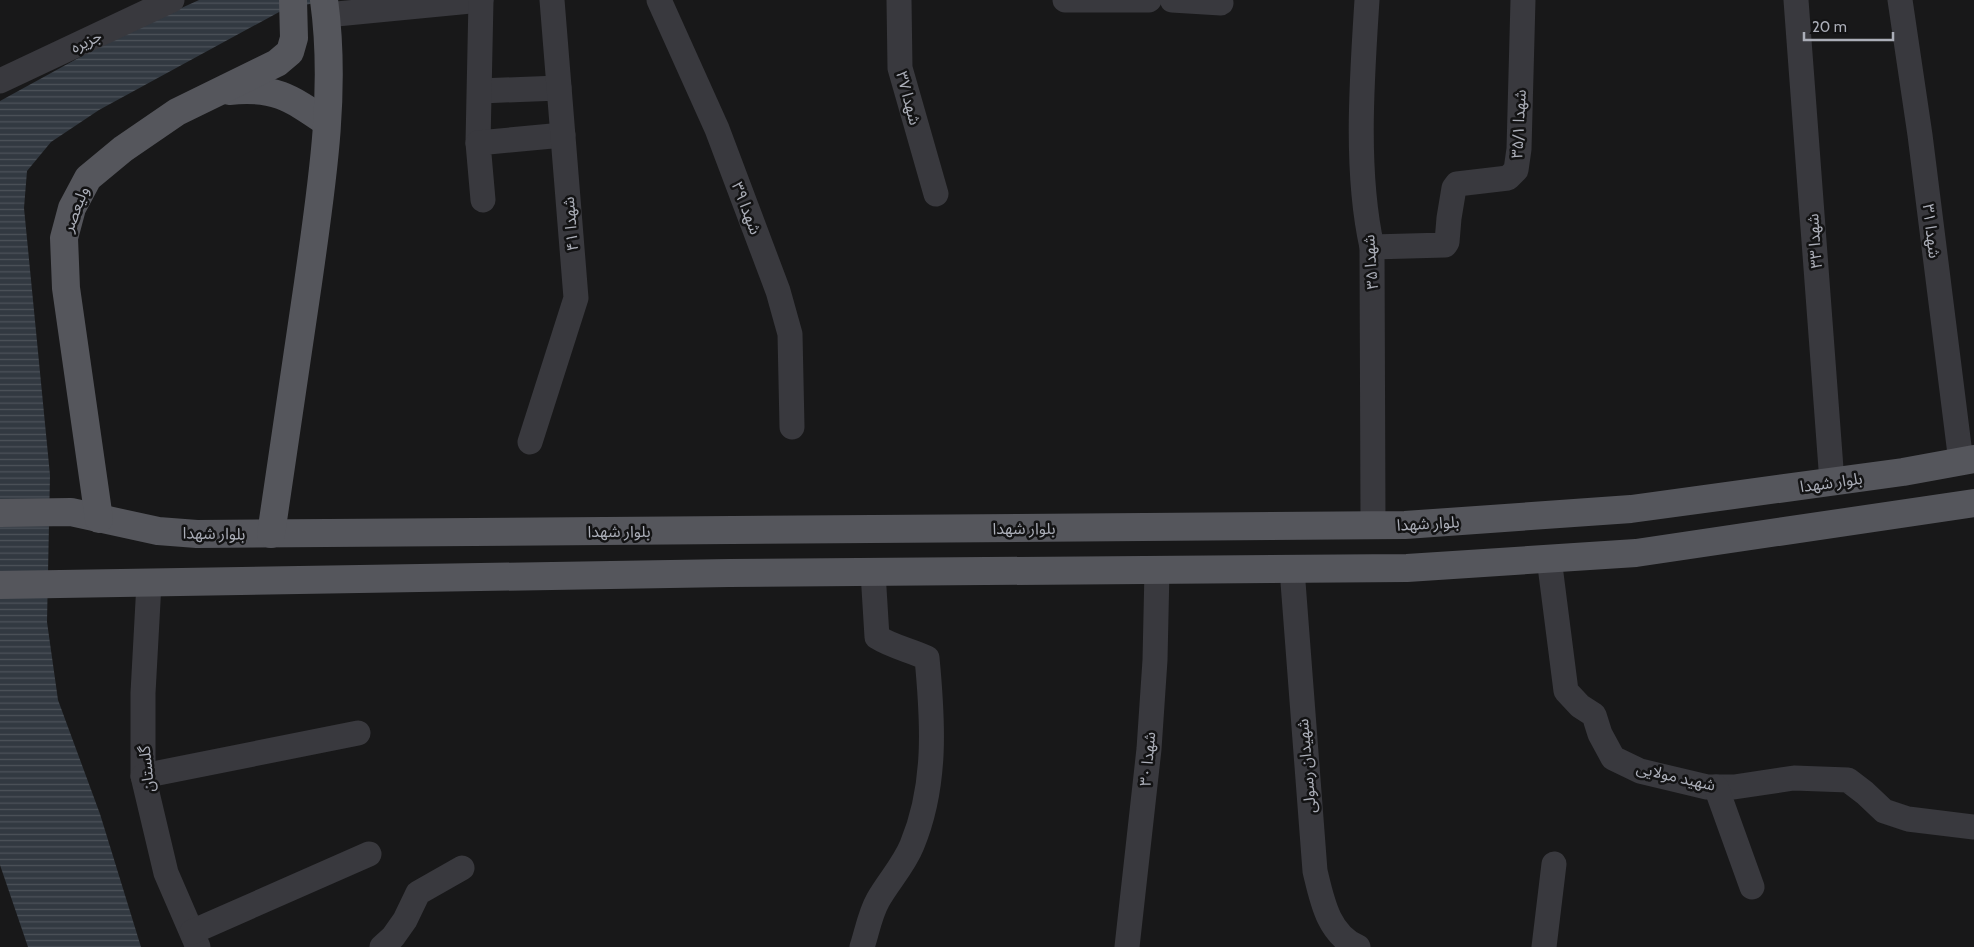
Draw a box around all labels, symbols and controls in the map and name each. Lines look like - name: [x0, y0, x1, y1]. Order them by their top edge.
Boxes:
- scale bar: [1804, 10, 1893, 42]
- text: 20 m: [1812, 18, 1847, 36]
- street label: جزیره: [68, 26, 105, 57]
- street label: شهدا ۳۷: [892, 69, 925, 127]
- street label: شهدا ۳۵/۱: [1507, 89, 1530, 159]
- street label: شهدا ۳۹: [728, 179, 765, 237]
- street label: ولیعصر: [58, 184, 93, 236]
- street label: شهدا ۴۱: [559, 196, 582, 252]
- street label: شهدا ۳۱: [1919, 203, 1944, 259]
- street label: شهدا ۳۳: [1803, 213, 1826, 269]
- street label: شهدا ۳۵: [1359, 234, 1382, 290]
- street label: بلوار شهدا: [1799, 469, 1864, 496]
- street label: بلوار شهدا: [1396, 512, 1460, 535]
- street label: بلوار شهدا: [993, 519, 1055, 538]
- street label: بلوار شهدا: [588, 522, 650, 541]
- street label: بلوار شهدا: [182, 523, 246, 544]
- street label: شهیدان رسولی: [1293, 718, 1320, 814]
- street label: شهدا ۳۰: [1136, 731, 1159, 787]
- street label: گلستان: [135, 744, 158, 793]
- street label: شهید مولایی: [1635, 758, 1717, 795]

